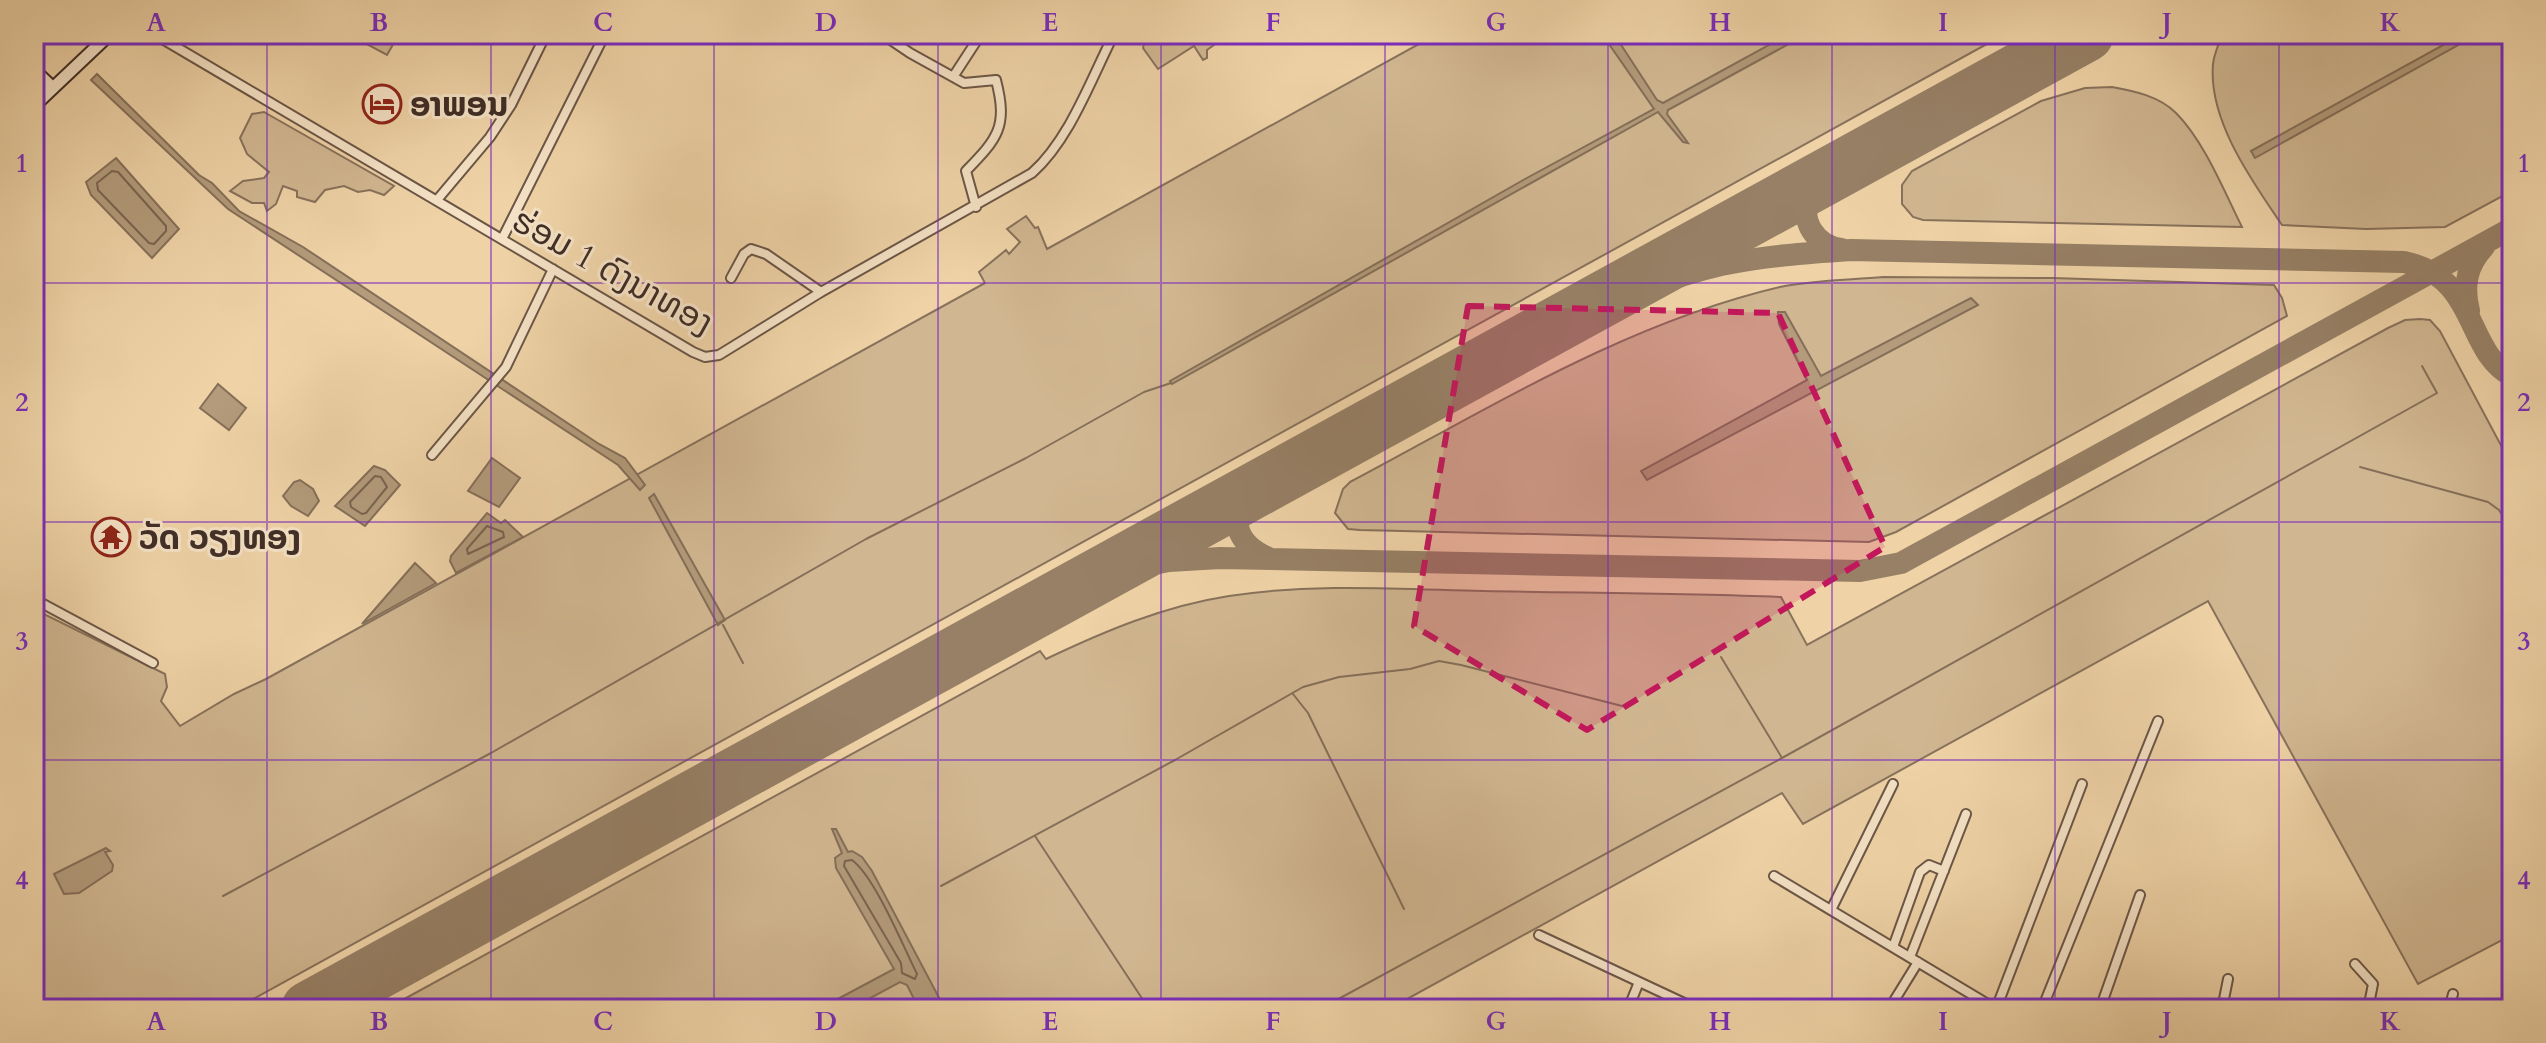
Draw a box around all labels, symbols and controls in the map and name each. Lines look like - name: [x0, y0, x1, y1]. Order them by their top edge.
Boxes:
- text: A: [146, 5, 166, 40]
- text: B: [370, 5, 388, 40]
- text: C: [593, 5, 613, 40]
- text: D: [815, 5, 837, 40]
- text: E: [1042, 5, 1058, 40]
- text: F: [1265, 5, 1281, 40]
- text: G: [1485, 5, 1507, 40]
- text: H: [1709, 5, 1732, 40]
- text: I: [1938, 5, 1948, 40]
- text: J: [2158, 5, 2172, 40]
- text: K: [2379, 5, 2401, 40]
- place label: ອາພອນ: [410, 82, 508, 128]
- hotel icon: ອາພອນ: [361, 83, 403, 125]
- text: 1: [15, 146, 29, 181]
- text: 1: [2517, 146, 2531, 181]
- street label: ຮ່ອມ 1 ດົງນາທອງ: [504, 198, 721, 346]
- text: 2: [15, 385, 29, 420]
- text: 2: [2517, 385, 2531, 420]
- place label: ວັດ ວຽງທອງ: [139, 515, 301, 561]
- temple icon: ວັດ ວຽງທອງ: [90, 516, 132, 558]
- text: 3: [15, 624, 29, 659]
- text: 3: [2517, 624, 2531, 659]
- text: 4: [15, 863, 29, 898]
- text: 4: [2517, 863, 2531, 898]
- text: A: [146, 1004, 166, 1039]
- text: B: [370, 1004, 388, 1039]
- text: C: [593, 1004, 613, 1039]
- text: D: [815, 1004, 837, 1039]
- text: E: [1042, 1004, 1058, 1039]
- text: F: [1265, 1004, 1281, 1039]
- text: G: [1485, 1004, 1507, 1039]
- text: H: [1709, 1004, 1732, 1039]
- text: I: [1938, 1004, 1948, 1039]
- text: J: [2158, 1004, 2172, 1039]
- text: K: [2379, 1004, 2401, 1039]

